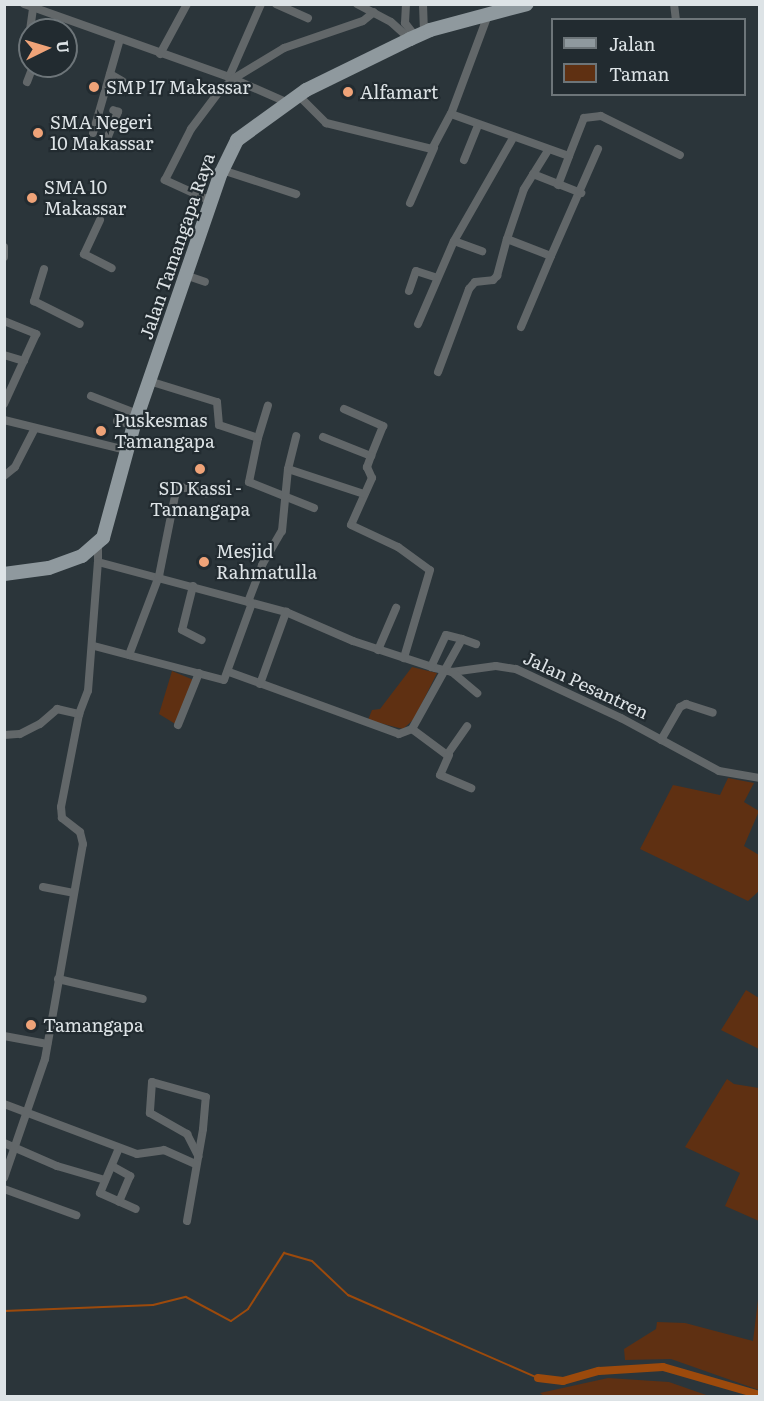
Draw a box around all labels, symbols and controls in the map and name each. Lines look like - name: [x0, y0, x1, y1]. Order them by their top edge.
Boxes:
- north arrow: [18, 18, 78, 78]
- legend: [551, 18, 746, 96]
- text: Jalan: [609, 30, 655, 57]
- text: U: [51, 39, 76, 54]
- text: Taman: [609, 60, 669, 87]
- place label: SMP 17 Makassar: [106, 76, 251, 98]
- marker: SMP 17 Makassar: [87, 80, 101, 94]
- place label: Alfamart: [360, 81, 438, 103]
- marker: Alfamart: [341, 85, 355, 99]
- place label: SMA Negeri 10 Makassar: [50, 112, 154, 154]
- marker: SMA Negeri 10 Makassar: [31, 126, 45, 140]
- street label: Jalan Tamangapa Raya: [135, 150, 219, 342]
- place label: SMA 10 Makassar: [44, 177, 126, 219]
- marker: SMA 10 Makassar: [25, 191, 39, 205]
- place label: Puskesmas Tamangapa: [114, 410, 215, 452]
- marker: Puskesmas Tamangapa: [92, 422, 110, 440]
- marker: SD Kassi - Tamangapa: [193, 462, 207, 476]
- place label: SD Kassi - Tamangapa: [150, 478, 250, 520]
- place label: Mesjid Rahmatulla: [216, 541, 317, 584]
- marker: Mesjid Rahmatulla: [197, 555, 211, 569]
- street label: Jalan Pesantren: [520, 647, 652, 723]
- place label: Tamangapa: [43, 1014, 144, 1036]
- marker: Tamangapa: [24, 1018, 38, 1032]

